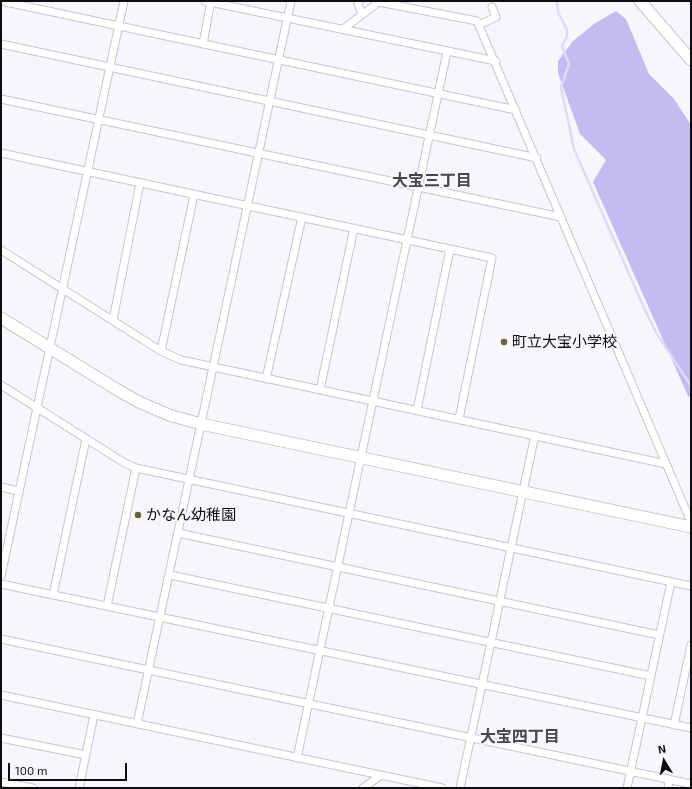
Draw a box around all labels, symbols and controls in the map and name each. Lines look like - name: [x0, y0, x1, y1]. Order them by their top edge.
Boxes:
- district label: 大宝三丁目: [392, 171, 472, 191]
- place label: 町立大宝小学校: [512, 333, 617, 351]
- marker: 町立大宝小学校: [499, 337, 509, 347]
- place label: かなん幼稚園: [146, 506, 236, 524]
- marker: かなん幼稚園: [133, 510, 143, 520]
- district label: 大宝四丁目: [480, 727, 560, 747]
- north arrow: [644, 741, 684, 781]
- text: N: [657, 742, 667, 756]
- scale bar: [10, 755, 129, 781]
- text: 100 m: [15, 763, 47, 777]

